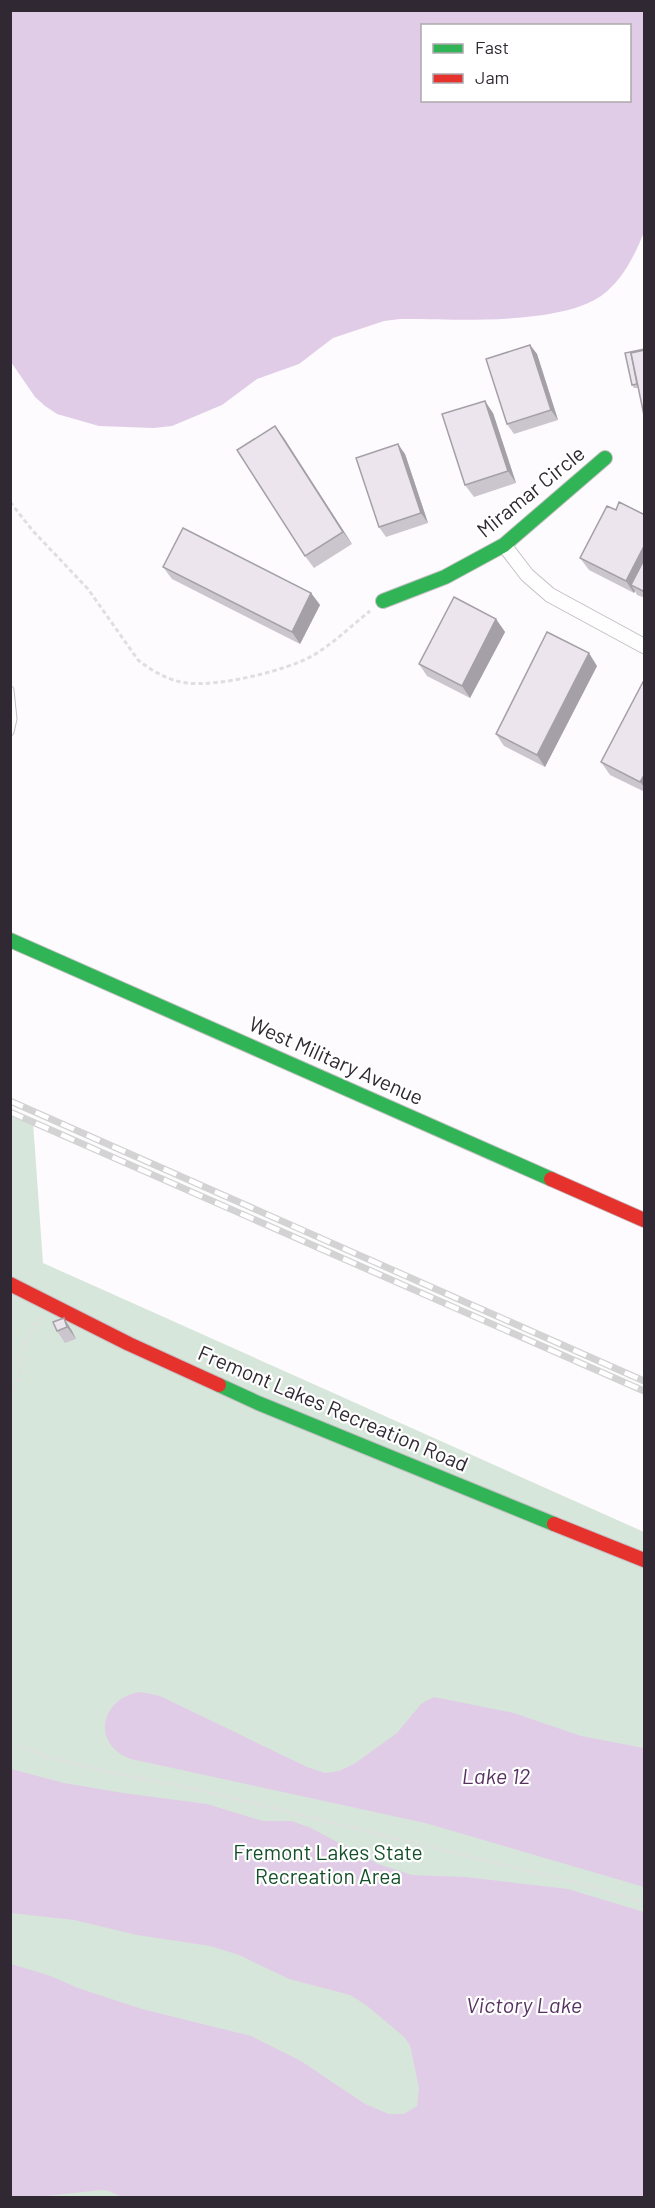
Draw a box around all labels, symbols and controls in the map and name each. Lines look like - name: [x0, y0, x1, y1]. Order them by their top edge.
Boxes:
- legend: [421, 24, 631, 102]
- text: Fast: [475, 36, 509, 58]
- text: Jam: [475, 66, 509, 88]
- street label: Miramar Circle: [471, 440, 589, 542]
- street label: West Military Avenue: [246, 1010, 428, 1109]
- street label: Fremont Lakes Recreation Road: [195, 1339, 472, 1476]
- water label: Lake 12: [462, 1762, 530, 1788]
- park label: Fremont Lakes State Recreation Area: [233, 1839, 423, 1888]
- water label: Victory Lake: [466, 1991, 582, 2017]

